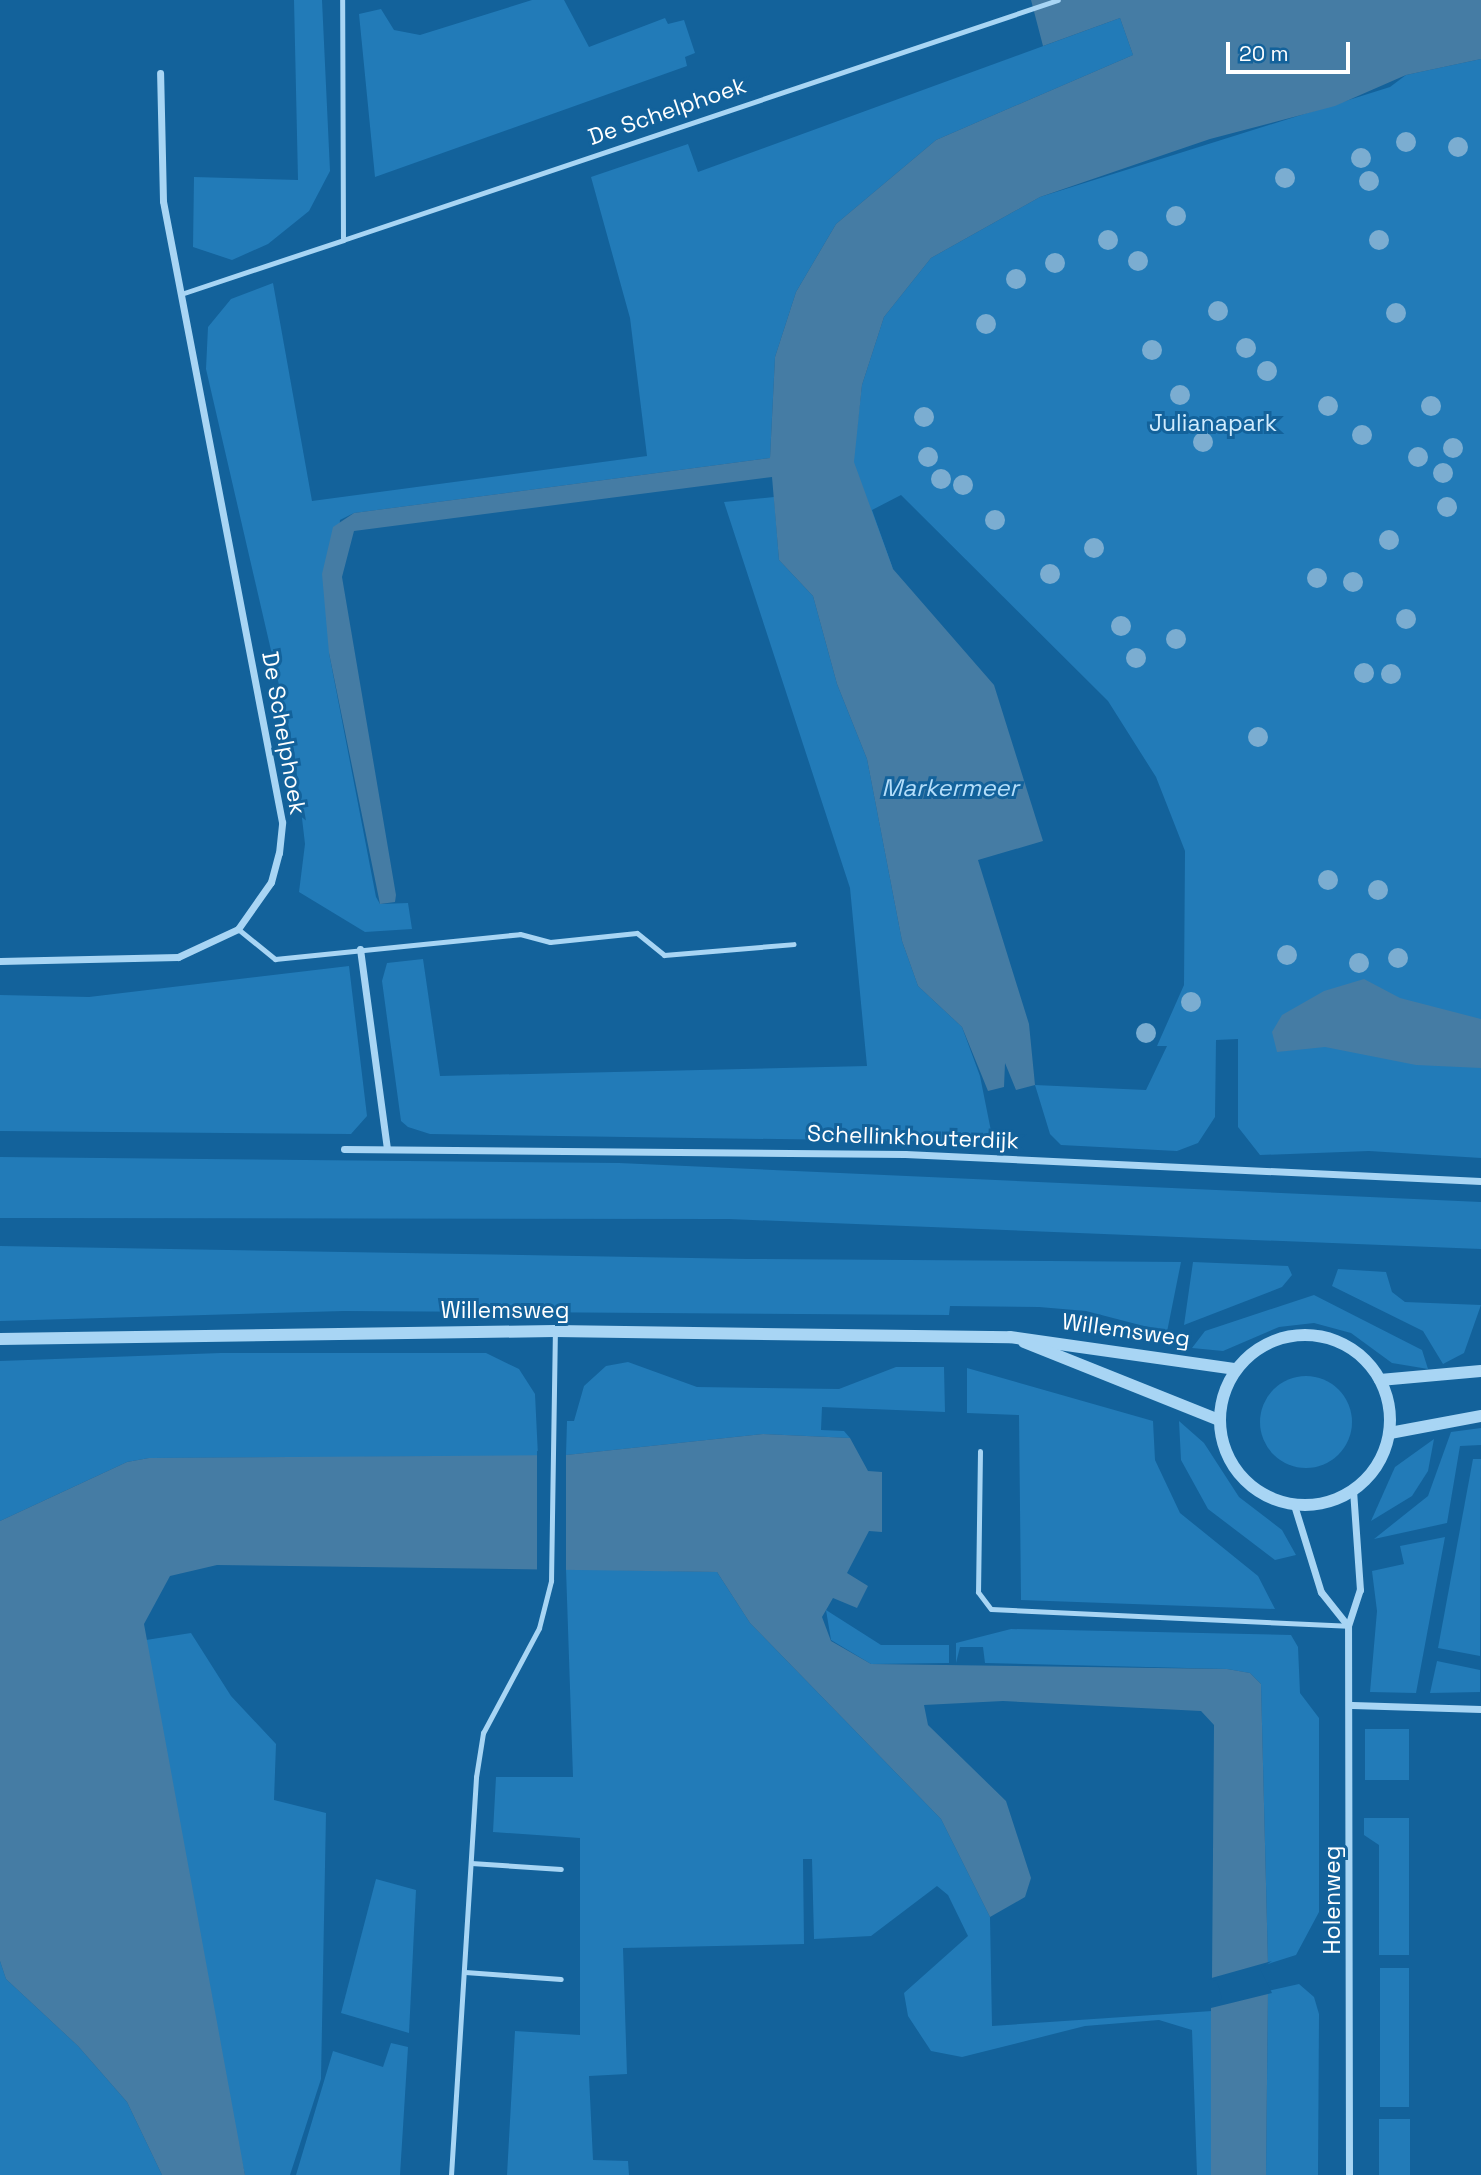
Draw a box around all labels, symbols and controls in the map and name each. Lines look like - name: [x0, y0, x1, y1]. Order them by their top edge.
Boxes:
- scale bar: [1229, 28, 1353, 72]
- text: 20 m: [1239, 40, 1289, 67]
- street label: De Schelphoek: [584, 71, 750, 151]
- park label: Julianapark: [1149, 409, 1277, 437]
- street label: De Schelphoek: [256, 649, 312, 817]
- water label: Markermeer: [881, 774, 1019, 802]
- street label: Schellinkhouterdijk: [807, 1120, 1019, 1154]
- street label: Willemsweg: [441, 1296, 569, 1324]
- street label: Willemsweg: [1060, 1307, 1192, 1353]
- street label: Holenweg: [1318, 1845, 1346, 1955]

